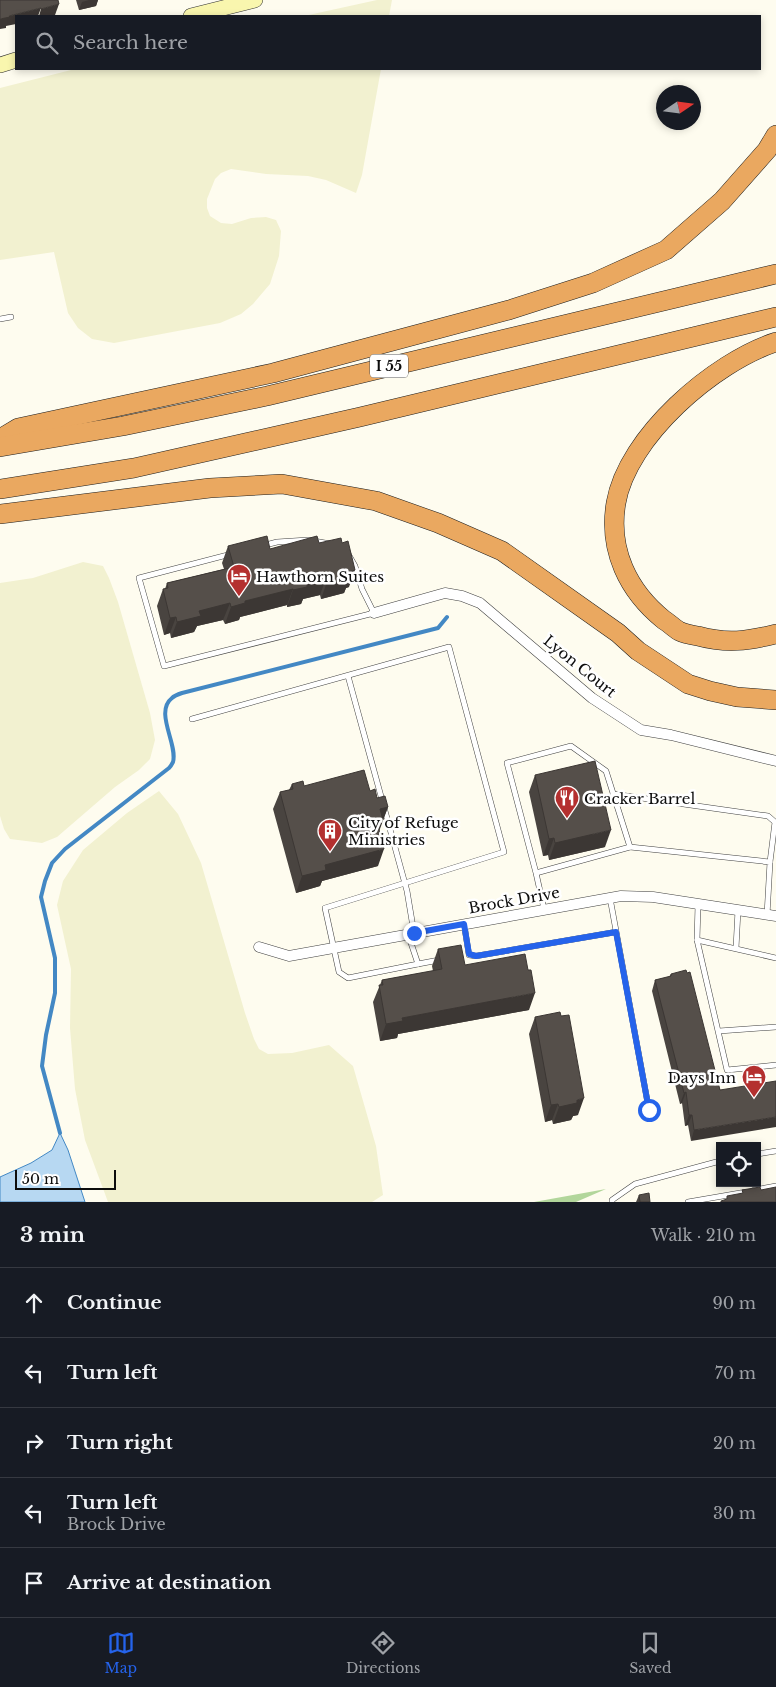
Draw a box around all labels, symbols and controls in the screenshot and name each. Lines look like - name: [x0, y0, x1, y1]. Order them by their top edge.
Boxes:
- search box: [15, 15, 761, 70]
- icon: search: [33, 29, 61, 57]
- text: Search here: [73, 31, 188, 54]
- north arrow: [656, 85, 701, 130]
- road number: I 55: [370, 354, 408, 378]
- hotel icon: Hawthorn Suites: [226, 563, 252, 597]
- place label: Hawthorn Suites: [256, 567, 384, 586]
- street label: Lyon Court: [540, 631, 621, 701]
- restaurant icon: Cracker Barrel: [554, 785, 580, 819]
- place label: Cracker Barrel: [584, 789, 695, 808]
- place label: City of Refuge Ministries: [348, 813, 459, 849]
- building icon: City of Refuge Ministries: [317, 818, 343, 852]
- street label: Brock Drive: [467, 883, 561, 917]
- route end: [403, 922, 426, 945]
- hotel icon: Days Inn: [741, 1064, 767, 1098]
- place label: Days Inn: [667, 1068, 736, 1087]
- route start: [638, 1099, 661, 1122]
- map controls: [716, 1142, 761, 1187]
- button: locate: [716, 1142, 761, 1187]
- scale bar: [15, 1167, 116, 1190]
- text: 50 m: [22, 1170, 59, 1188]
- text: 3 min: [20, 1222, 85, 1248]
- text: Walk · 210 m: [651, 1225, 756, 1245]
- icon: ahead: [20, 1289, 48, 1317]
- text: Continue: [67, 1291, 162, 1314]
- text: 90 m: [713, 1293, 756, 1313]
- icon: left: [20, 1359, 48, 1387]
- text: Turn left: [67, 1361, 158, 1384]
- text: 70 m: [715, 1363, 756, 1383]
- icon: right: [20, 1429, 48, 1457]
- text: Turn right: [67, 1431, 173, 1454]
- text: 20 m: [713, 1433, 756, 1453]
- text: Turn left: [67, 1491, 158, 1514]
- icon: left: [20, 1499, 48, 1527]
- text: 30 m: [713, 1503, 756, 1523]
- text: Brock Drive: [67, 1514, 166, 1534]
- icon: arrive: [20, 1569, 48, 1597]
- text: Arrive at destination: [67, 1571, 271, 1594]
- tab: Map: [104, 1629, 137, 1677]
- tab: Directions: [346, 1629, 420, 1677]
- tab: Saved: [629, 1629, 672, 1677]

